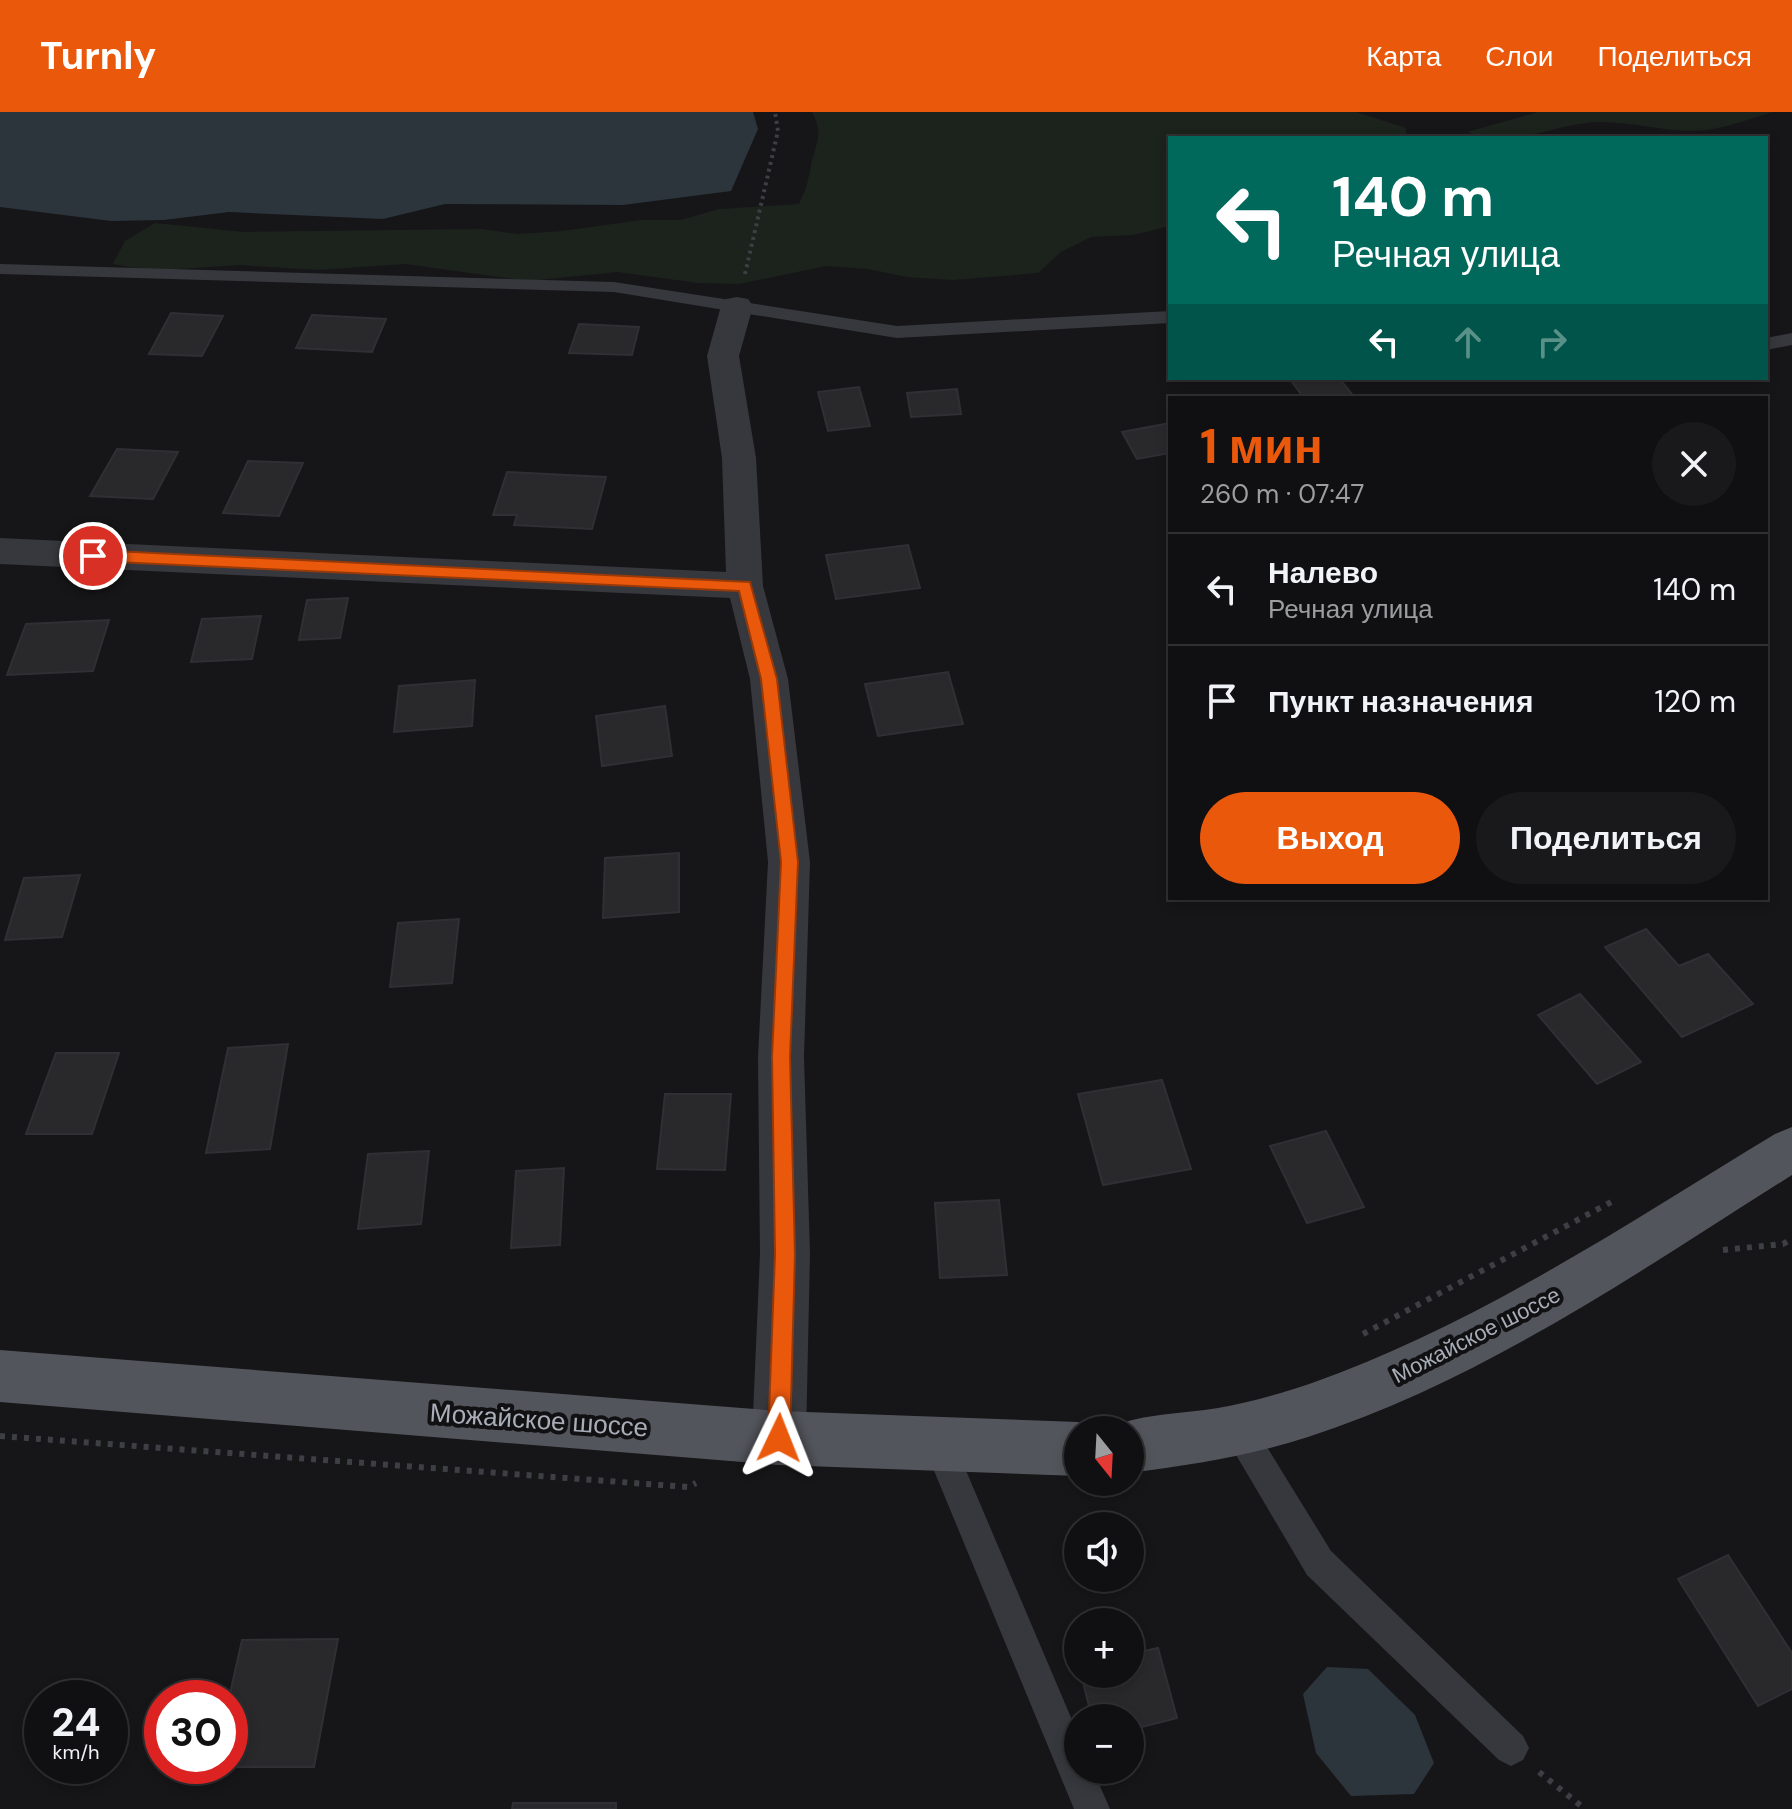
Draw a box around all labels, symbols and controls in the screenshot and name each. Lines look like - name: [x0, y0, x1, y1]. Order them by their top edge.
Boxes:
- text: Turnly: [40, 31, 156, 81]
- text: Карта: [1366, 38, 1441, 75]
- text: Слои: [1485, 38, 1553, 75]
- text: Поделиться: [1597, 38, 1752, 75]
- text: 140 m: [1332, 160, 1494, 233]
- icon: left: [1200, 168, 1304, 272]
- text: Речная улица: [1332, 231, 1560, 278]
- icon: left: [1362, 320, 1406, 364]
- icon: ahead: [1446, 320, 1490, 364]
- icon: right: [1530, 320, 1574, 364]
- text: 1 мин: [1200, 415, 1323, 478]
- button: close: [1652, 422, 1736, 506]
- text: 260 m · 07:47: [1200, 477, 1364, 511]
- pin: [59, 522, 127, 590]
- icon: arrive: [71, 534, 115, 578]
- text: Налево: [1268, 553, 1378, 592]
- icon: left: [1200, 567, 1244, 611]
- text: 140 m: [1653, 570, 1736, 609]
- text: Речная улица: [1268, 592, 1433, 626]
- icon: arrive: [1200, 679, 1244, 723]
- text: Пункт назначения: [1268, 682, 1533, 721]
- text: 120 m: [1654, 682, 1736, 721]
- button: Выход: [1200, 792, 1460, 884]
- button: Поделиться: [1476, 792, 1736, 884]
- street label: Можайское шоссе: [1387, 1280, 1565, 1390]
- street label: Можайское шоссе: [429, 1395, 649, 1445]
- position arrow: [737, 1396, 821, 1480]
- north arrow: [1064, 1416, 1144, 1496]
- map controls: [1064, 1416, 1144, 1784]
- button: sound: [1064, 1512, 1144, 1592]
- button: +: [1064, 1608, 1144, 1688]
- speed limit sign: 30: [144, 1680, 248, 1784]
- text: 24: [52, 1696, 100, 1748]
- button: −: [1064, 1704, 1144, 1784]
- text: km/h: [52, 1739, 100, 1765]

